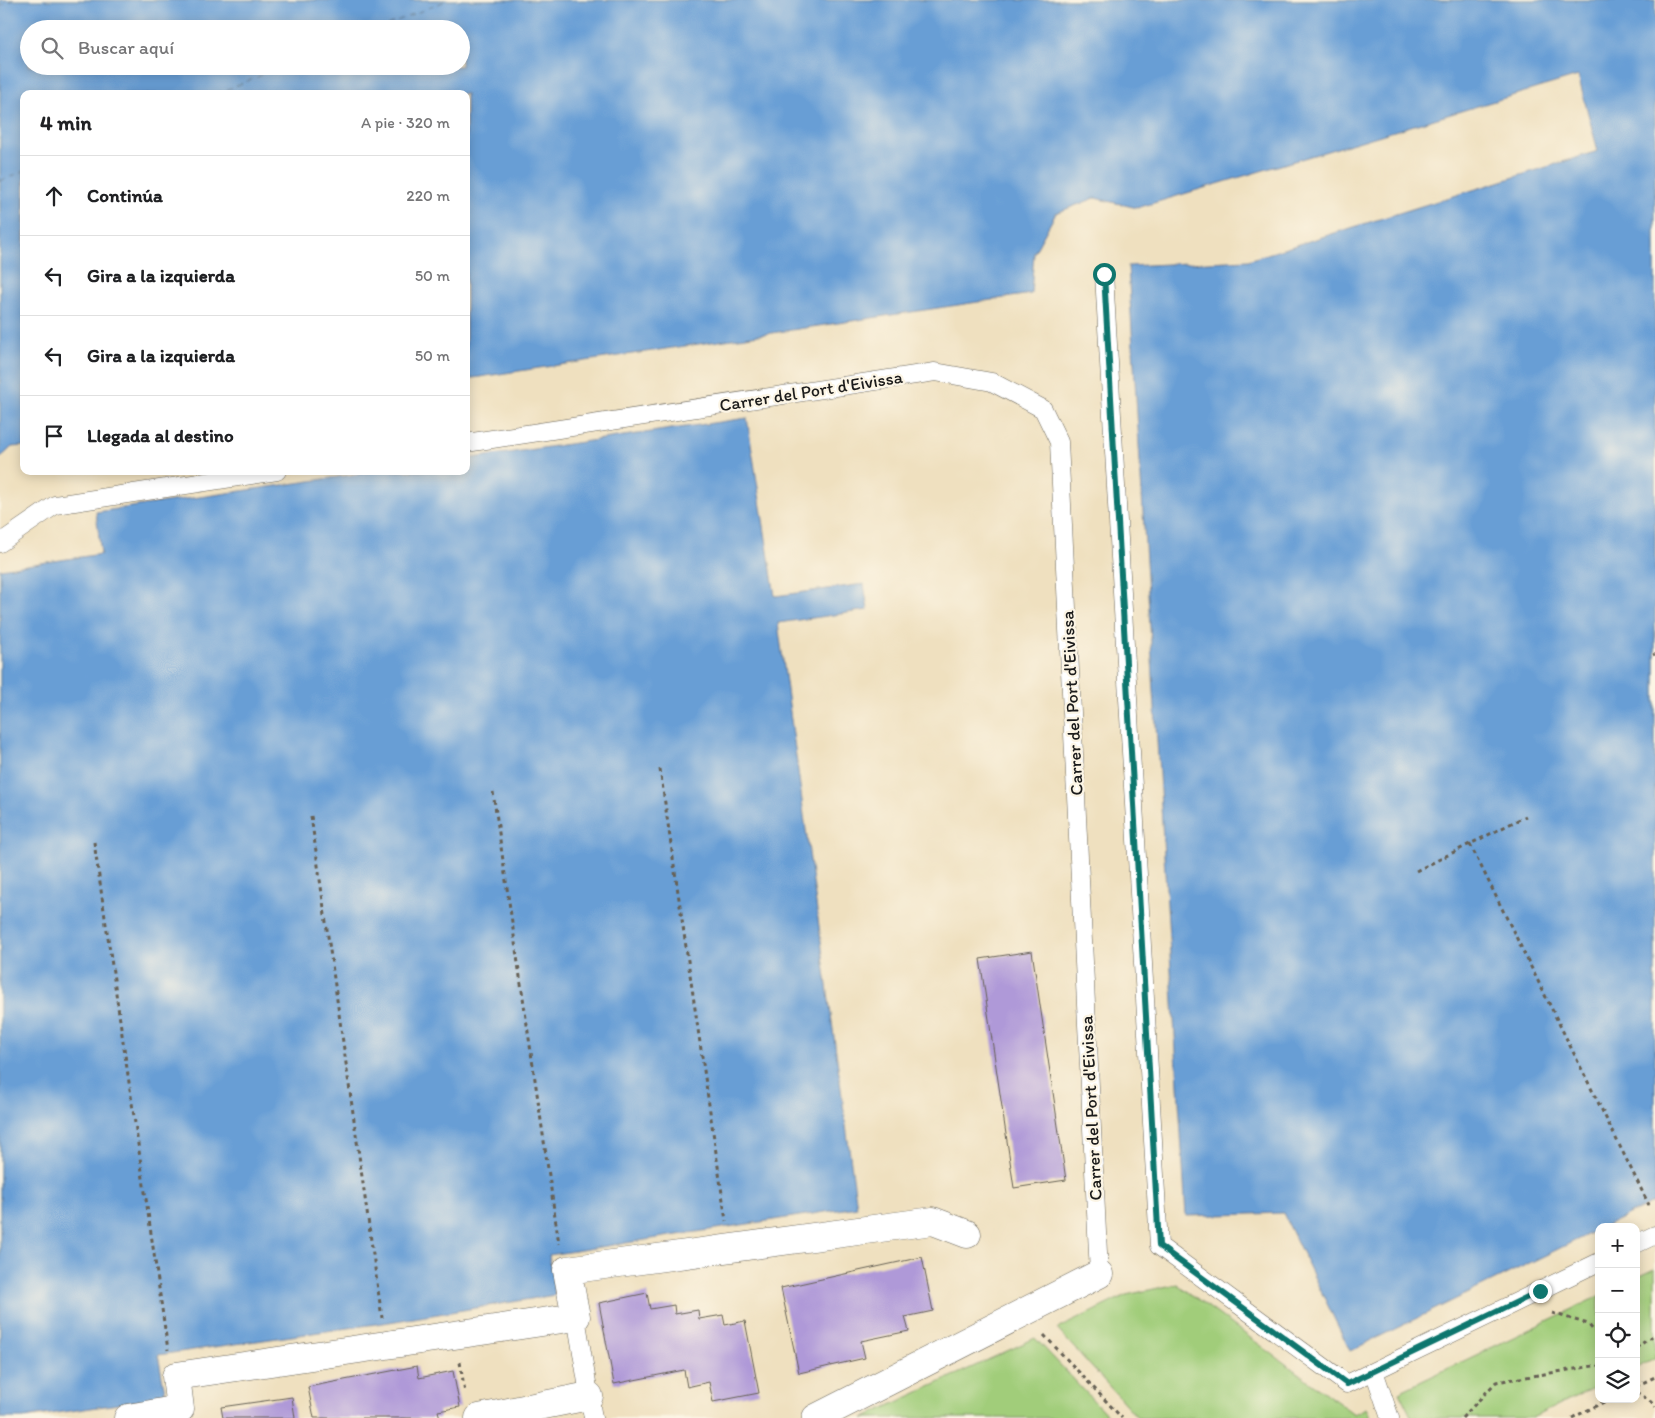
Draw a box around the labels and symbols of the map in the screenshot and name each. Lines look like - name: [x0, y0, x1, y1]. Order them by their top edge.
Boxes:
- route start: [1093, 263, 1116, 286]
- street label: Carrer del Port d'Eivissa: [718, 366, 905, 416]
- street label: Carrer del Port d'Eivissa: [1056, 609, 1088, 796]
- street label: Carrer del Port d'Eivissa: [1075, 1014, 1107, 1201]
- route end: [1529, 1280, 1552, 1303]

